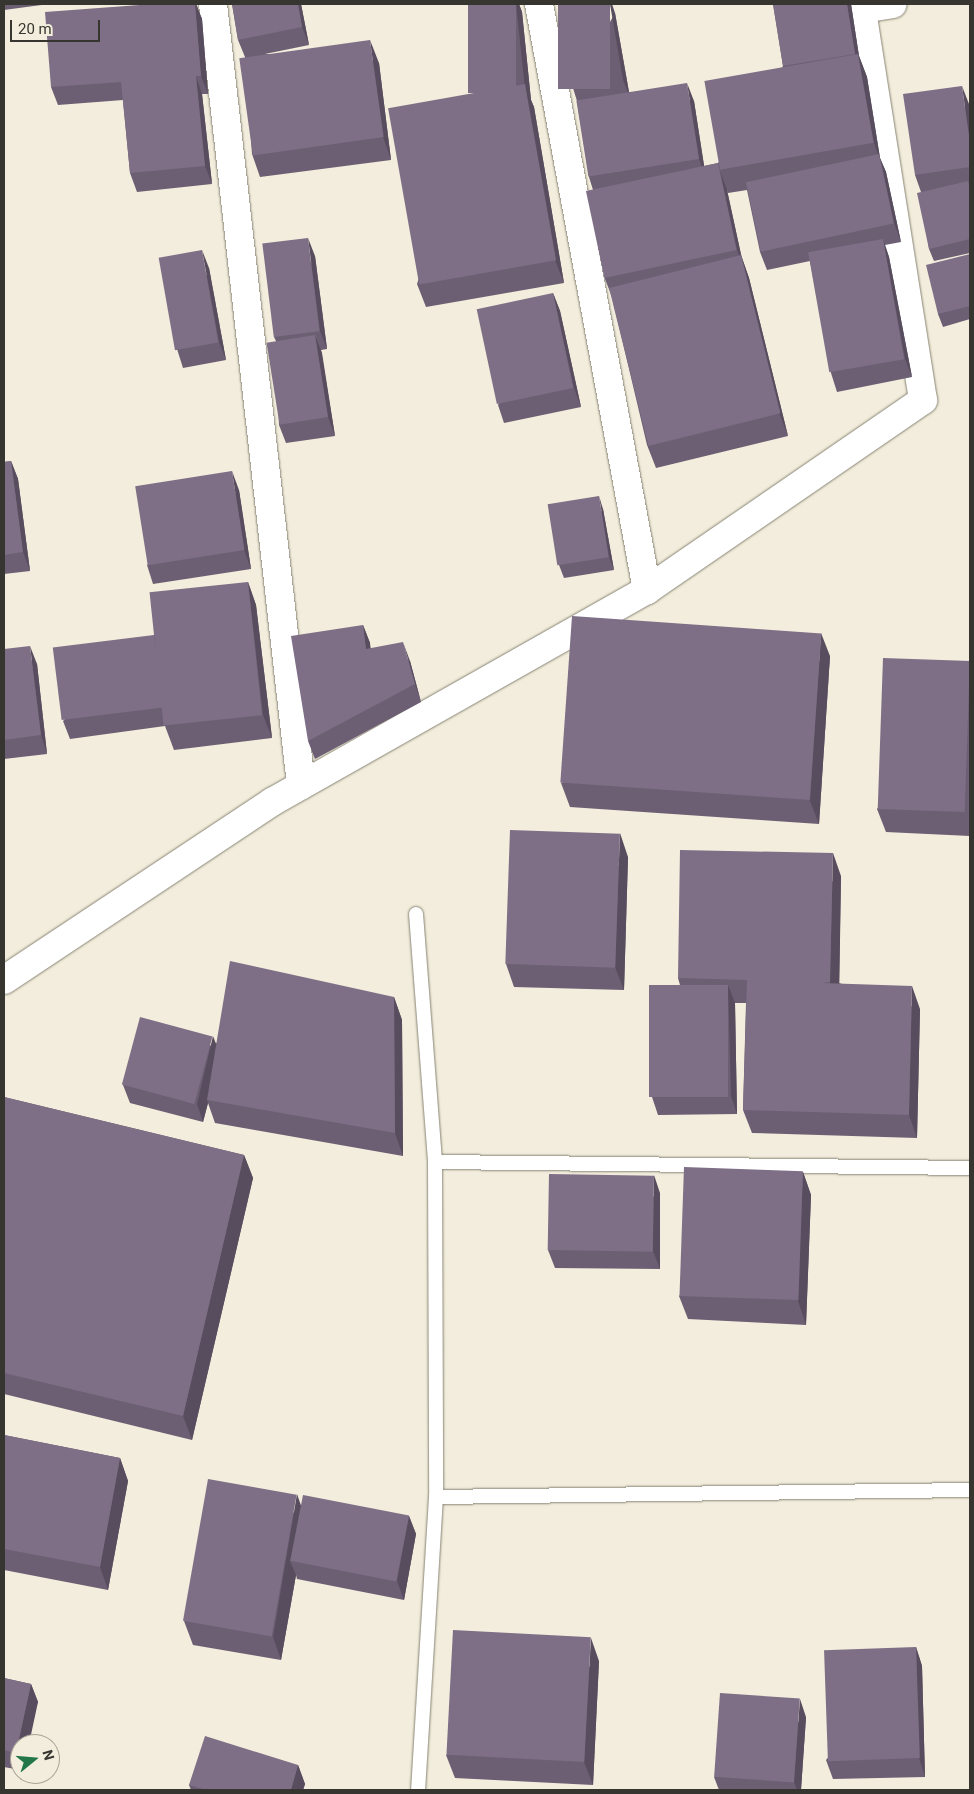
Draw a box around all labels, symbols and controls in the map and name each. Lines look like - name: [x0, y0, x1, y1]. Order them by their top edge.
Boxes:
- scale bar: [12, 10, 102, 42]
- text: 20 m: [18, 20, 52, 38]
- north arrow: [10, 1734, 60, 1784]
- text: N: [39, 1748, 57, 1762]

